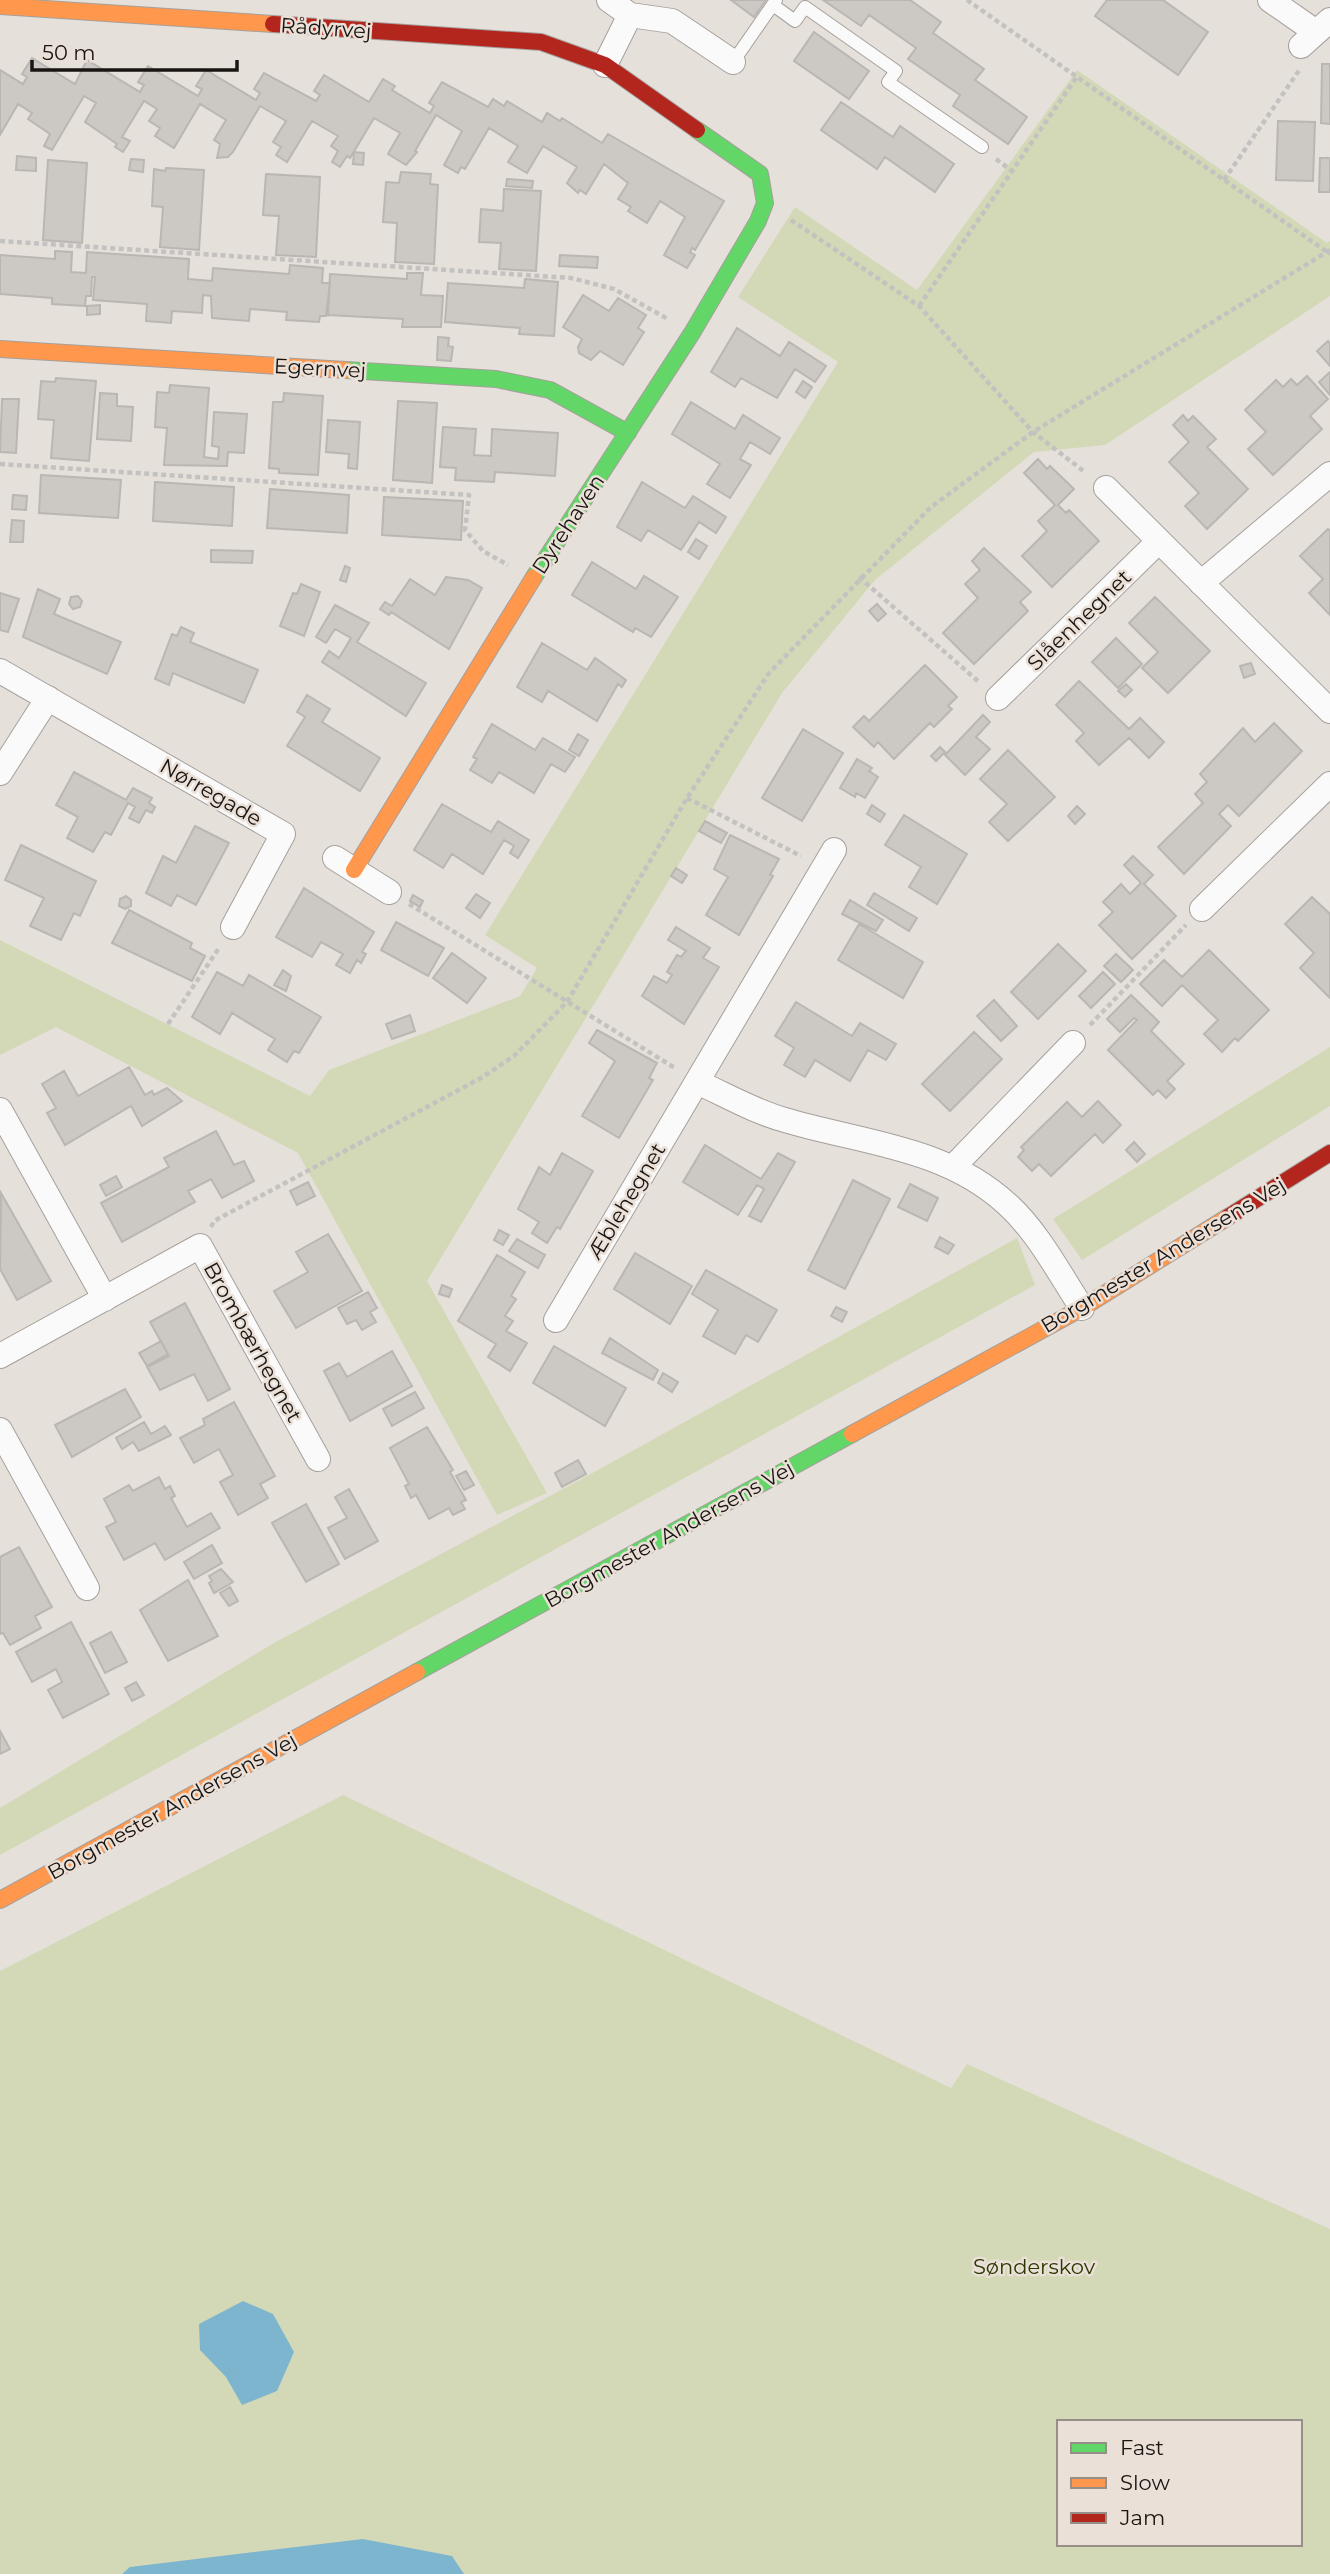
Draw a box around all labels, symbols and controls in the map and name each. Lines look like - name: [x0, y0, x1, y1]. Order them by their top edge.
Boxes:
- street label: Rådyrvej: [280, 12, 372, 44]
- scale bar: [32, 28, 236, 72]
- text: 50 m: [42, 40, 96, 65]
- street label: Egernvej: [273, 353, 367, 383]
- street label: Dyrehaven: [527, 469, 609, 579]
- street label: Slåenhegnet: [1022, 564, 1136, 676]
- street label: Nørregade: [156, 753, 266, 831]
- street label: Æblehegnet: [582, 1138, 670, 1264]
- street label: Borgmester Andersens Vej: [1036, 1172, 1290, 1338]
- street label: Brombærhegnet: [199, 1258, 307, 1426]
- street label: Borgmester Andersens Vej: [540, 1455, 798, 1613]
- street label: Borgmester Andersens Vej: [43, 1727, 301, 1885]
- park label: Sønderskov: [973, 2254, 1096, 2279]
- legend: [1057, 2420, 1302, 2546]
- text: Fast: [1120, 2435, 1164, 2460]
- text: Slow: [1120, 2470, 1170, 2495]
- text: Jam: [1119, 2505, 1165, 2530]

